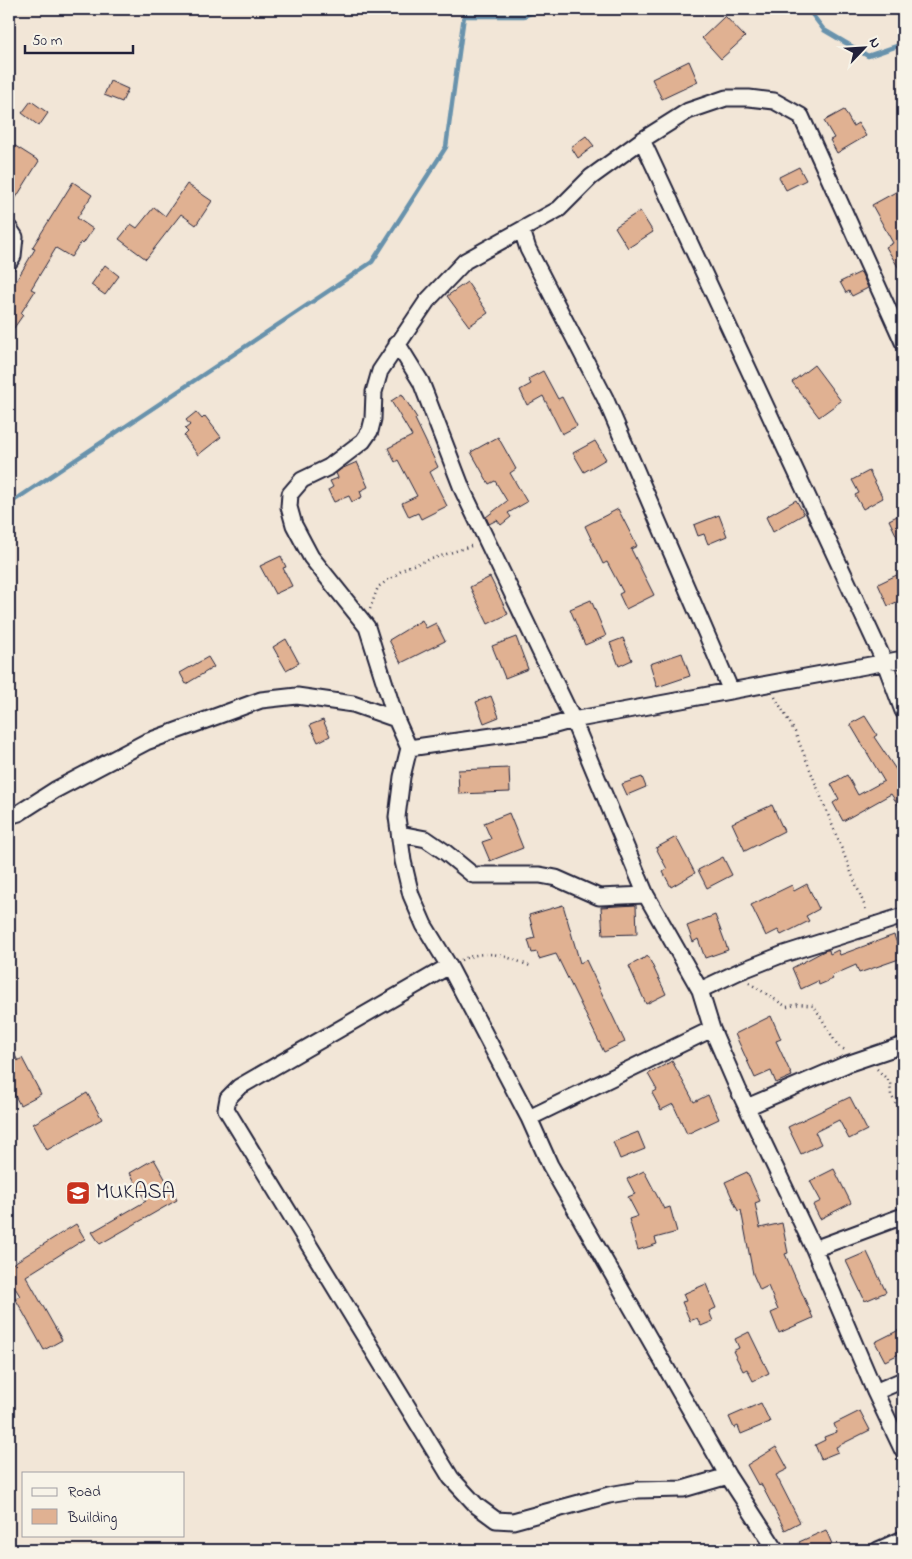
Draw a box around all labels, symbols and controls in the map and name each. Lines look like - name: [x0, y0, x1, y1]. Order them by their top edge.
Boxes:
- scale bar: [25, 22, 132, 54]
- north arrow: [840, 22, 890, 72]
- text: 50 m: [32, 30, 63, 52]
- text: N: [863, 34, 886, 52]
- place label: MUKASA: [96, 1177, 175, 1209]
- school or university icon: MUKASA: [65, 1180, 91, 1206]
- legend: [22, 1472, 185, 1536]
- text: Road: [68, 1481, 101, 1503]
- text: Building: [67, 1507, 117, 1530]

